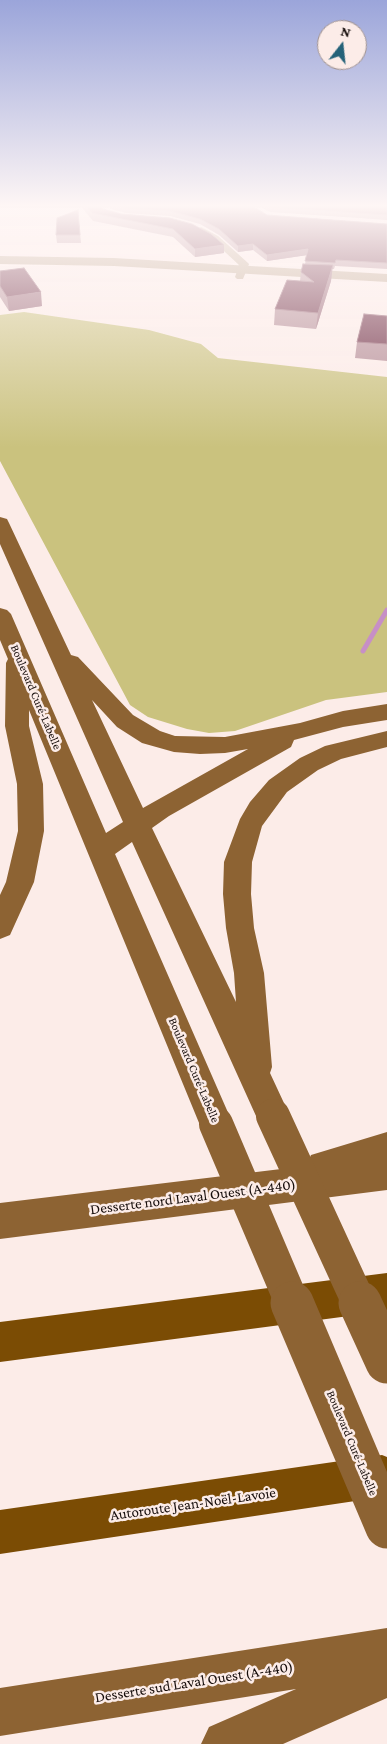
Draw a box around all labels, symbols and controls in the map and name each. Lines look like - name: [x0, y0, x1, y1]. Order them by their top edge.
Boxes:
- north arrow: [317, 20, 367, 70]
- text: N: [339, 23, 353, 41]
- street label: Boulevard Curé-Labelle: [7, 642, 65, 752]
- street label: Boulevard Curé-Labelle: [165, 1015, 223, 1125]
- street label: Desserte nord Laval Ouest (A-440): [89, 1175, 297, 1219]
- street label: Boulevard Curé-Labelle: [323, 1388, 381, 1498]
- street label: Autoroute Jean-Noël-Lavoie: [109, 1483, 277, 1525]
- street label: Desserte sud Laval Ouest (A-440): [94, 1657, 294, 1707]

